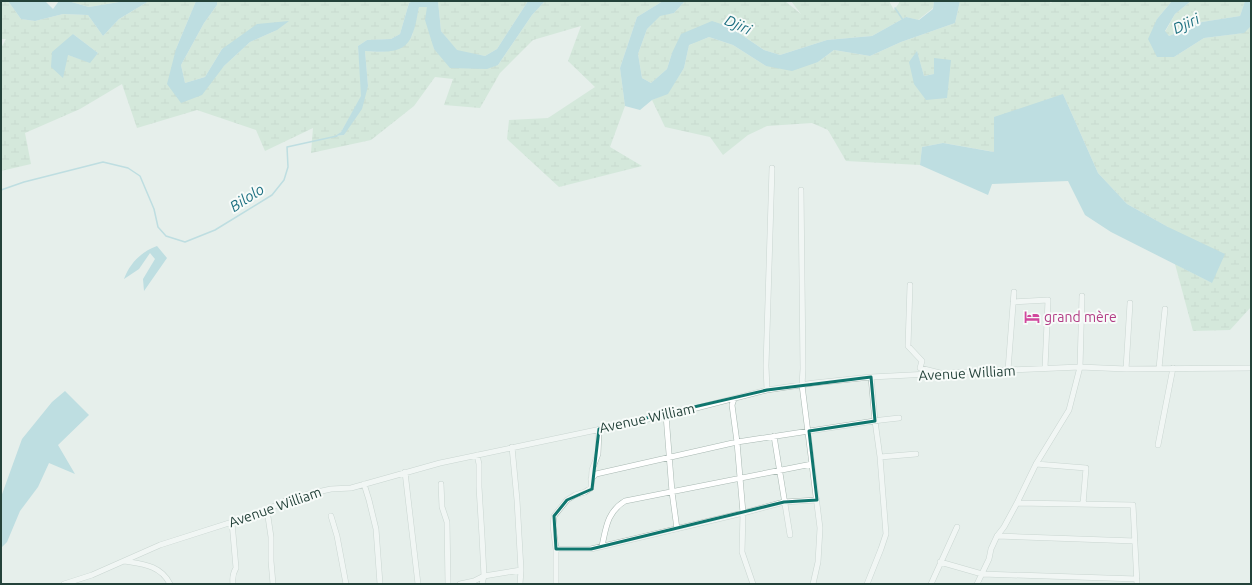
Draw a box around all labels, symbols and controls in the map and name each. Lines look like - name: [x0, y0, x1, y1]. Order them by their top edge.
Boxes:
- water label: Djiri: [1170, 9, 1203, 37]
- water label: Djiri: [722, 11, 755, 38]
- water label: Bilolo: [226, 180, 267, 215]
- hotel icon: grand mère: [1023, 308, 1041, 326]
- place label: grand mère: [1044, 309, 1117, 325]
- street label: Avenue William: [918, 362, 1016, 384]
- street label: Avenue William: [598, 400, 696, 436]
- street label: Avenue William: [227, 484, 323, 530]

